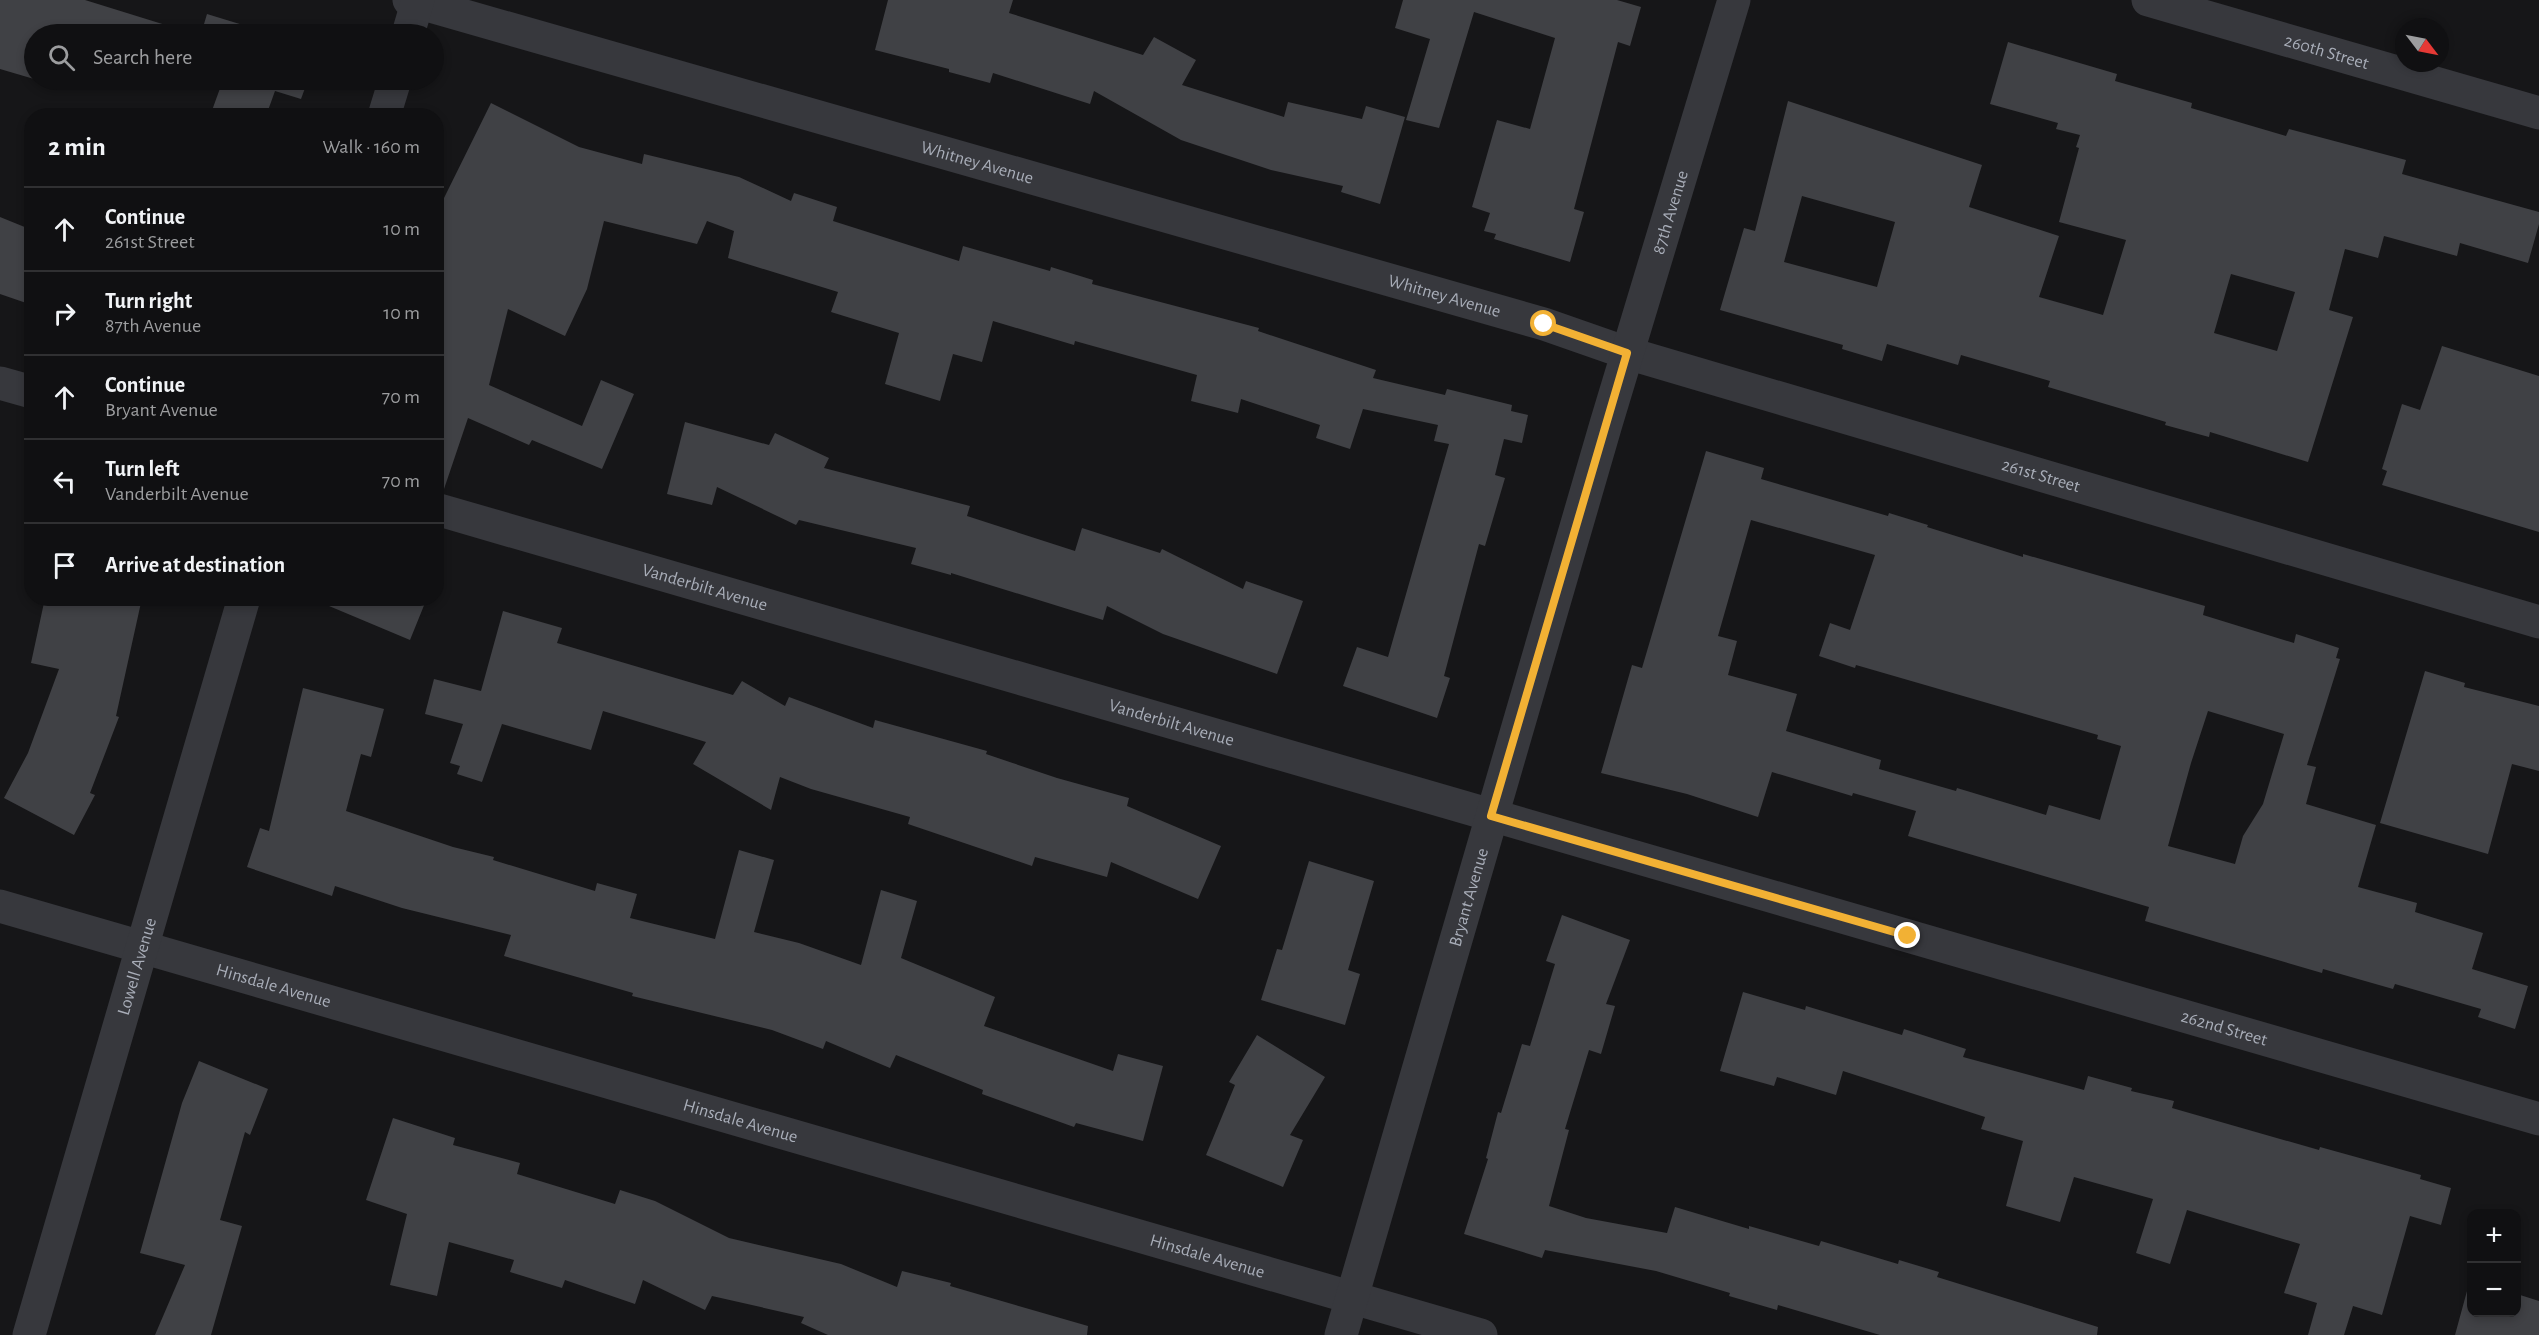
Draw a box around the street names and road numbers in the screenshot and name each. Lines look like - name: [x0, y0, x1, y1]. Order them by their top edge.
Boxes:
- street label: 260th Street: [2282, 32, 2371, 73]
- street label: Whitney Avenue: [919, 139, 1035, 188]
- street label: 87th Avenue: [1650, 168, 1692, 257]
- street label: Whitney Avenue: [1386, 272, 1503, 321]
- street label: 261st Street: [2000, 456, 2082, 496]
- street label: Vanderbilt Avenue: [640, 561, 769, 615]
- street label: Vanderbilt Avenue: [1107, 697, 1236, 750]
- street label: Bryant Avenue: [1446, 846, 1492, 949]
- street label: Lowell Avenue: [115, 916, 160, 1017]
- street label: Hinsdale Avenue: [214, 961, 333, 1011]
- street label: 262nd Street: [2179, 1008, 2269, 1050]
- street label: Hinsdale Avenue: [681, 1096, 800, 1147]
- street label: Hinsdale Avenue: [1148, 1232, 1267, 1282]

